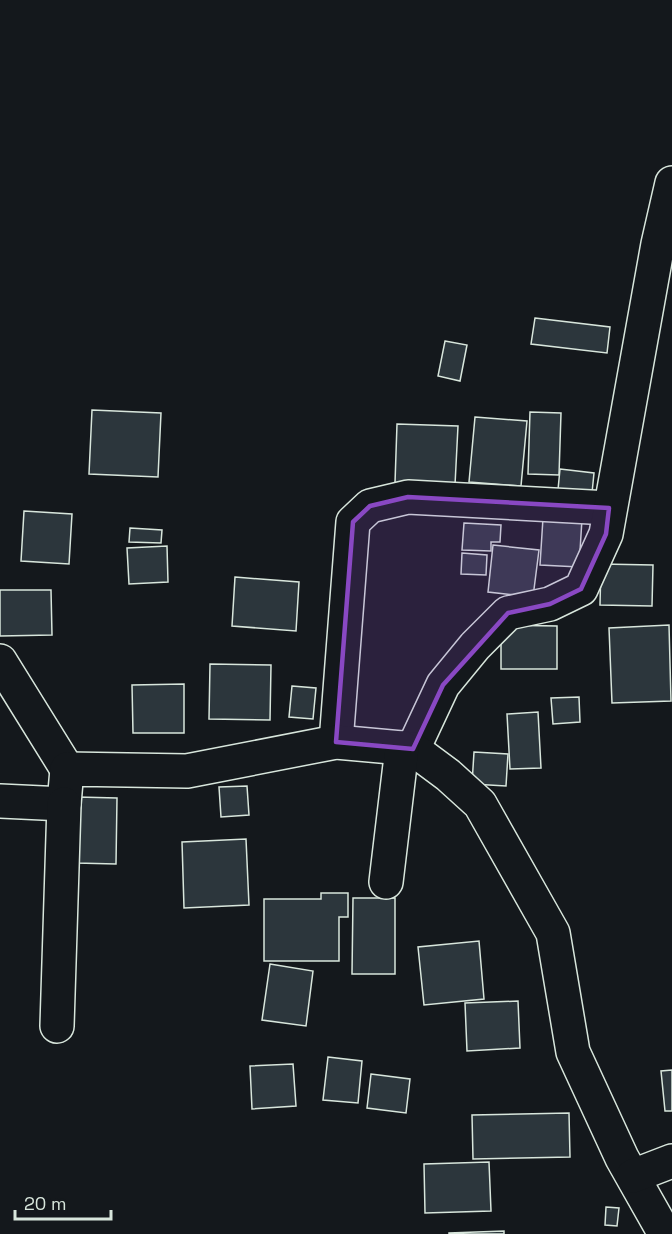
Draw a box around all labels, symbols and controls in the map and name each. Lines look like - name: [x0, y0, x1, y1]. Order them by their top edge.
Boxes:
- scale bar: [15, 1183, 111, 1221]
- text: 20 m: [24, 1192, 67, 1215]

